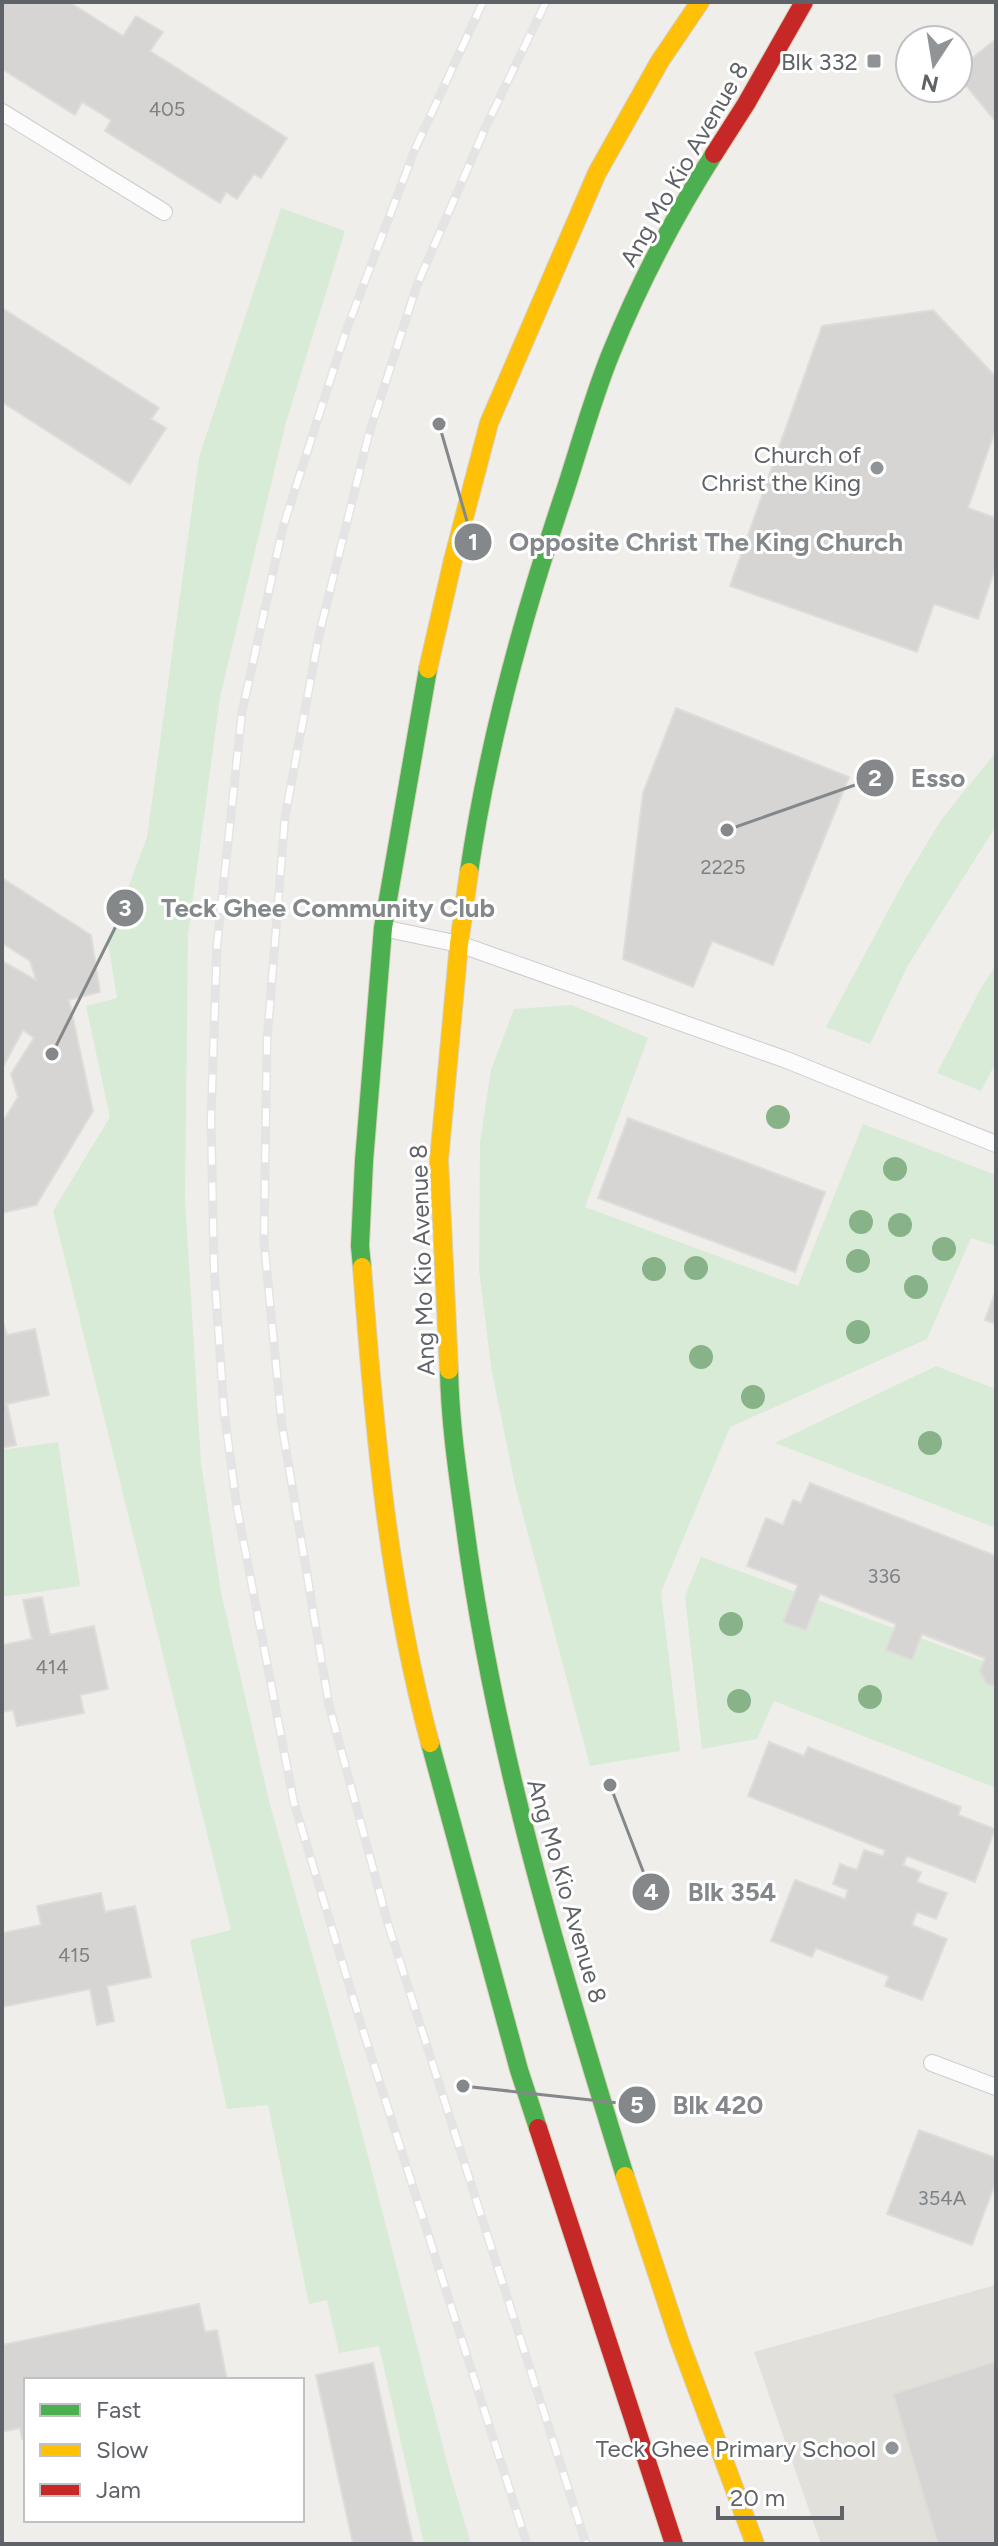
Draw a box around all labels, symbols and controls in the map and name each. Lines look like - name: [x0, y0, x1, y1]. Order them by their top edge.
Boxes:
- north arrow: [894, 24, 974, 104]
- place label: Blk 332: [781, 47, 858, 76]
- marker: Blk 332: [865, 52, 883, 70]
- street label: Ang Mo Kio Avenue 8: [614, 56, 754, 272]
- text: N: [919, 68, 941, 98]
- house number: 405: [149, 97, 185, 121]
- place label: Church of Christ the King: [701, 440, 861, 497]
- marker: Church of Christ the King: [868, 459, 886, 477]
- callout: Opposite Christ The King Church: [453, 517, 919, 567]
- text: Opposite Christ The King Church: [509, 526, 903, 558]
- text: 1: [468, 527, 478, 556]
- callout: Esso: [855, 753, 981, 803]
- text: Esso: [911, 762, 965, 794]
- text: 2: [868, 763, 882, 792]
- house number: 2225: [700, 855, 746, 879]
- callout: Teck Ghee Community Club: [105, 883, 511, 933]
- text: Teck Ghee Community Club: [161, 892, 495, 924]
- text: 3: [118, 893, 132, 922]
- street label: Ang Mo Kio Avenue 8: [403, 1144, 441, 1376]
- house number: 336: [867, 1564, 901, 1588]
- house number: 414: [35, 1655, 69, 1679]
- street label: Ang Mo Kio Avenue 8: [521, 1776, 613, 2006]
- callout: Blk 354: [631, 1867, 792, 1917]
- text: Blk 354: [688, 1876, 776, 1908]
- text: 4: [643, 1877, 659, 1906]
- house number: 415: [58, 1943, 90, 1967]
- callout: Blk 420: [617, 2080, 779, 2130]
- text: Blk 420: [673, 2089, 763, 2121]
- text: 5: [630, 2090, 644, 2119]
- house number: 354A: [918, 2186, 967, 2210]
- legend: [24, 2378, 304, 2522]
- text: Fast: [96, 2395, 141, 2424]
- place label: Teck Ghee Primary School: [596, 2434, 876, 2463]
- text: Slow: [96, 2435, 149, 2464]
- marker: Teck Ghee Primary School: [883, 2439, 901, 2457]
- scale bar: [718, 2470, 842, 2520]
- text: Jam: [96, 2475, 141, 2504]
- text: 20 m: [730, 2483, 785, 2512]

